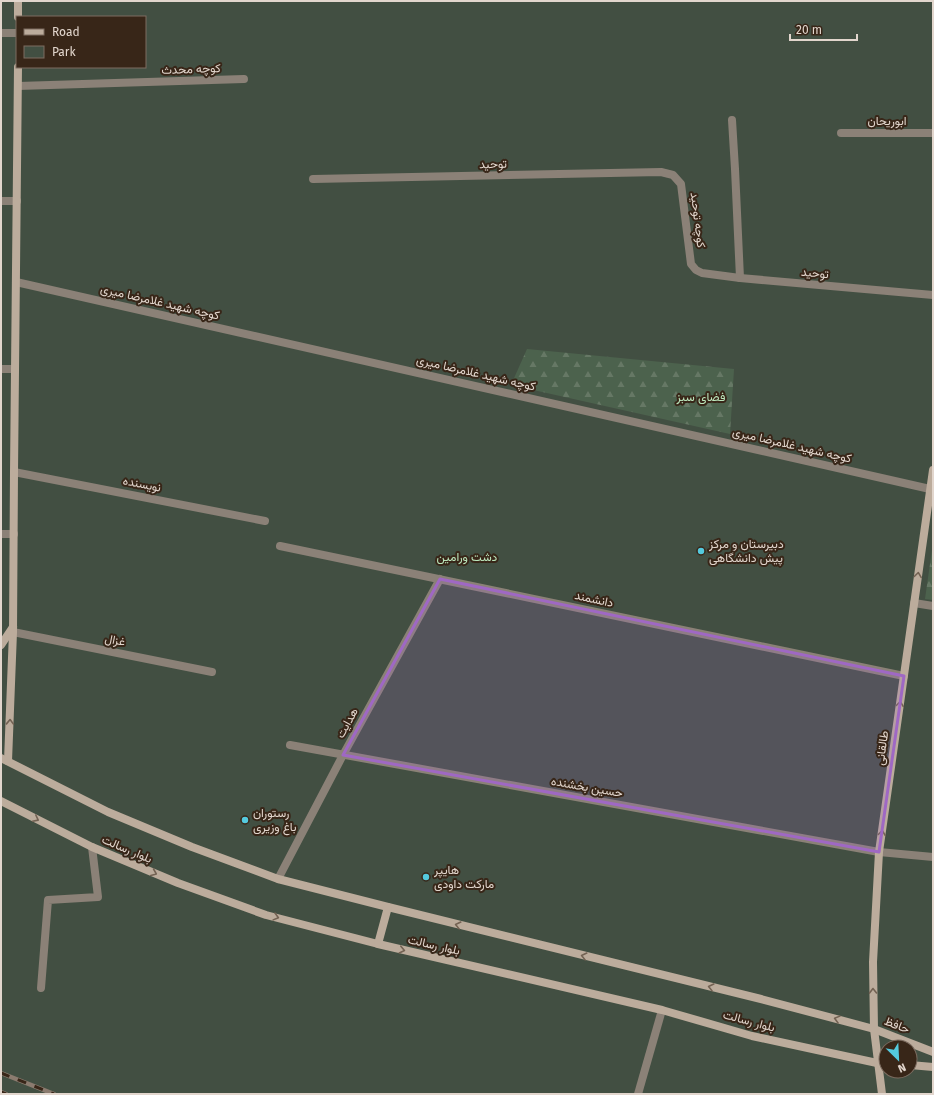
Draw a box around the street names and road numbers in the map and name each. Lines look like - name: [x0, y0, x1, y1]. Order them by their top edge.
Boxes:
- street label: کوچه محدث: [161, 61, 221, 78]
- street label: ابوریحان: [868, 114, 906, 129]
- street label: توحید: [479, 157, 507, 172]
- street label: کوچه توحید: [687, 191, 708, 249]
- street label: توحید: [800, 265, 830, 282]
- street label: کوچه شهید غلامرضا میری: [99, 281, 221, 323]
- street label: کوچه شهید غلامرضا میری: [415, 352, 537, 394]
- street label: کوچه شهید غلامرضا میری: [731, 424, 853, 466]
- street label: نویسنده: [122, 473, 162, 496]
- street label: دانشمند: [573, 588, 615, 610]
- street label: غزال: [103, 631, 126, 650]
- street label: هدایت: [333, 705, 361, 741]
- street label: طالقانی: [873, 730, 892, 766]
- street label: حسین بخشنده: [550, 774, 624, 801]
- street label: بلوار رسالت: [99, 832, 154, 867]
- street label: بلوار رسالت: [406, 932, 461, 959]
- street label: بلوار رسالت: [721, 1007, 776, 1036]
- street label: حافظ: [882, 1014, 912, 1036]

